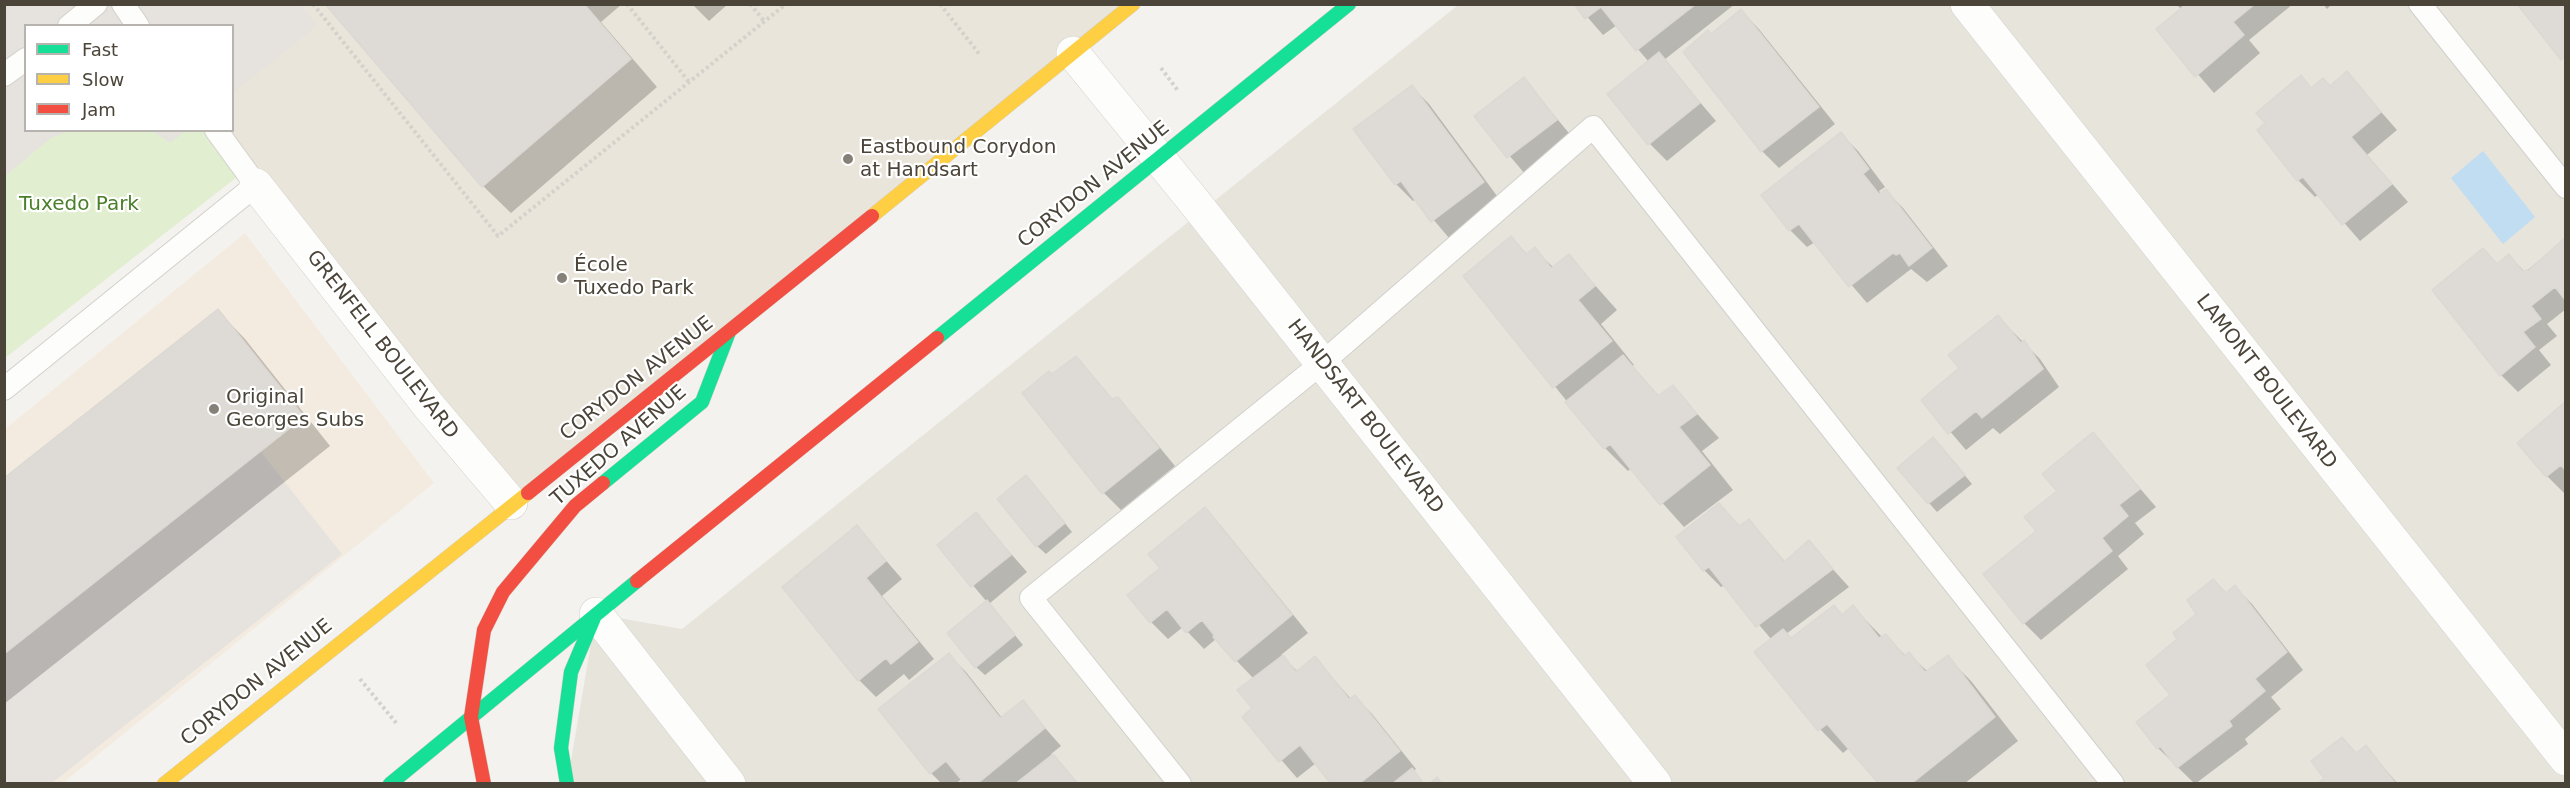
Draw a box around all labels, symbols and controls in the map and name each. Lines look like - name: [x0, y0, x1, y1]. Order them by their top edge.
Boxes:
- legend: [24, 24, 234, 132]
- text: Fast: [82, 39, 118, 60]
- text: Slow: [82, 69, 124, 90]
- text: Jam: [82, 99, 116, 120]
- street label: CORYDON AVENUE: [1013, 117, 1175, 253]
- place label: Eastbound Corydon at Handsart: [860, 136, 1056, 183]
- marker: Eastbound Corydon at Handsart: [841, 152, 855, 166]
- park label: Tuxedo Park: [19, 193, 139, 217]
- street label: GRENFELL BOULEVARD: [301, 246, 463, 444]
- place label: École Tuxedo Park: [574, 254, 694, 301]
- marker: École Tuxedo Park: [555, 271, 569, 285]
- street label: LAMONT BOULEVARD: [2190, 290, 2342, 474]
- street label: CORYDON AVENUE: [556, 312, 718, 446]
- street label: HANDSART BOULEVARD: [1282, 315, 1448, 519]
- street label: TUXEDO AVENUE: [546, 381, 692, 511]
- place label: Original Georges Subs: [226, 386, 364, 433]
- marker: Original Georges Subs: [207, 402, 221, 416]
- street label: CORYDON AVENUE: [176, 615, 338, 751]

